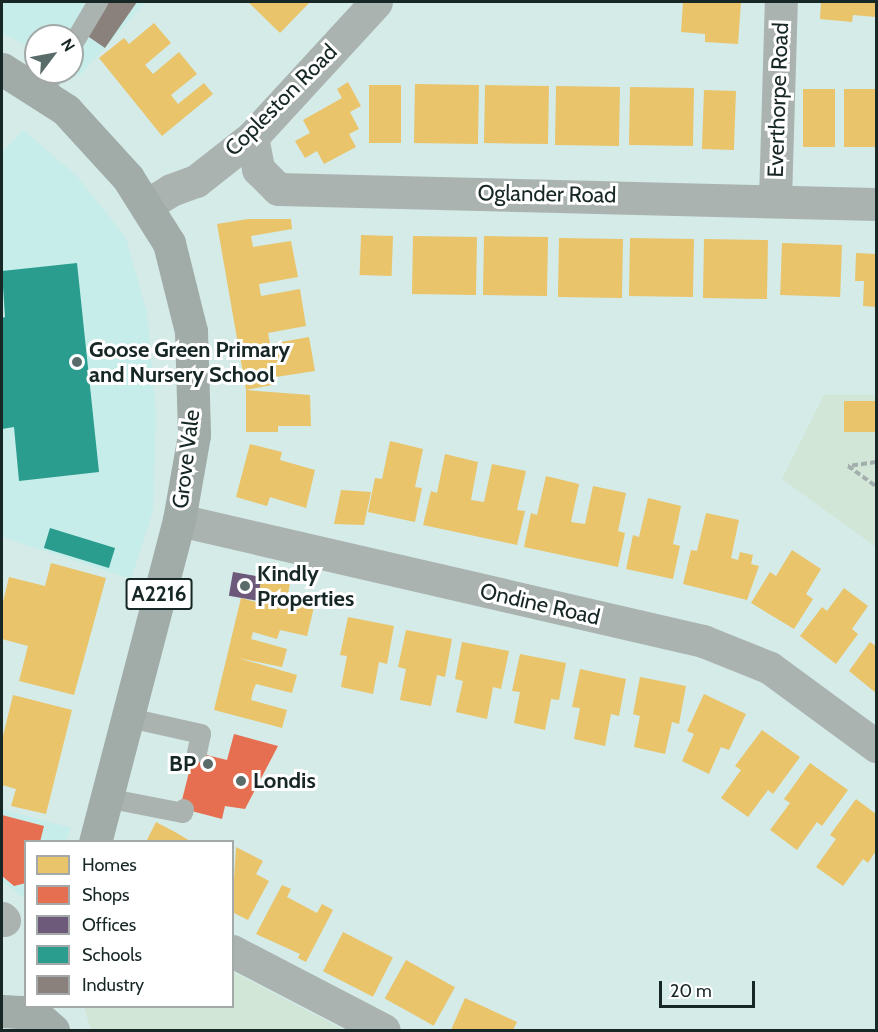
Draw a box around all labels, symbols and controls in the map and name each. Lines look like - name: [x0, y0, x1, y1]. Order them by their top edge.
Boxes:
- street label: Everthorpe Road: [762, 22, 794, 178]
- north arrow: [24, 24, 84, 84]
- text: N: [57, 35, 79, 55]
- street label: Copleston Road: [220, 39, 342, 161]
- street label: Oglander Road: [477, 180, 617, 208]
- place label: Goose Green Primary and Nursery School: [89, 336, 290, 388]
- marker: Goose Green Primary and Nursery School: [70, 355, 84, 369]
- street label: Grove Vale: [167, 408, 205, 510]
- place label: Kindly Properties: [257, 560, 354, 612]
- road number: A2216: [124, 576, 194, 612]
- street label: Ondine Road: [478, 577, 602, 631]
- marker: Kindly Properties: [238, 579, 252, 593]
- place label: BP: [169, 751, 196, 777]
- marker: BP: [201, 757, 215, 771]
- place label: Londis: [253, 768, 316, 794]
- marker: Londis: [234, 774, 248, 788]
- legend: [24, 840, 234, 1008]
- text: Homes: [82, 854, 137, 876]
- text: Shops: [82, 884, 130, 906]
- text: Offices: [82, 914, 136, 936]
- text: Schools: [82, 944, 142, 966]
- scale bar: [662, 969, 758, 1007]
- text: Industry: [82, 974, 144, 996]
- text: 20 m: [670, 980, 712, 1002]

